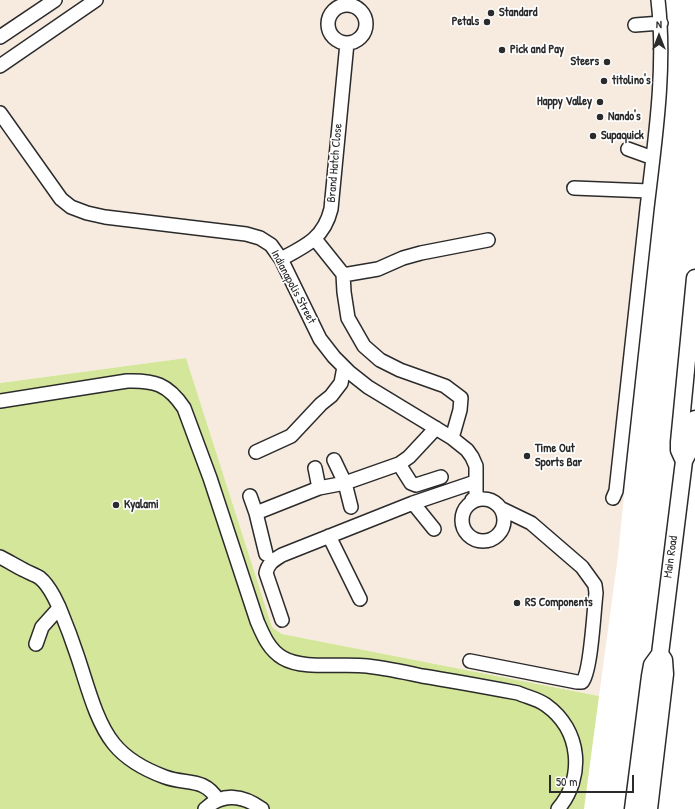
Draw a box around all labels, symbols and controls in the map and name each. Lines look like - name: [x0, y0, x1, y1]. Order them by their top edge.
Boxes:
- place label: Standard: [499, 6, 537, 20]
- marker: Standard: [486, 8, 496, 18]
- place label: Petals: [452, 15, 479, 29]
- north arrow: [639, 16, 679, 56]
- marker: Petals: [482, 17, 492, 27]
- text: N: [656, 17, 662, 31]
- place label: Pick and Pay: [510, 43, 564, 57]
- marker: Pick and Pay: [497, 45, 507, 55]
- place label: Steers: [571, 55, 599, 69]
- marker: Steers: [602, 57, 612, 67]
- place label: titolino's: [612, 74, 651, 88]
- marker: titolino's: [599, 76, 609, 86]
- place label: Happy Valley: [537, 95, 592, 109]
- marker: Happy Valley: [595, 97, 605, 107]
- place label: Nando's: [608, 110, 641, 124]
- marker: Nando's: [595, 112, 605, 122]
- street label: Brand Hatch Close: [324, 123, 346, 203]
- place label: Supaquick: [601, 129, 644, 143]
- marker: Supaquick: [588, 131, 598, 141]
- street label: Indianapolis Street: [267, 248, 319, 326]
- place label: Time Out Sports Bar: [535, 442, 582, 470]
- marker: Time Out Sports Bar: [522, 451, 532, 461]
- place label: Kyalami: [124, 498, 159, 512]
- marker: Kyalami: [111, 500, 121, 510]
- street label: Main Road: [661, 535, 681, 579]
- place label: RS Components: [525, 596, 593, 610]
- marker: RS Components: [512, 598, 522, 608]
- scale bar: [551, 767, 636, 793]
- text: 50 m: [556, 773, 577, 790]

